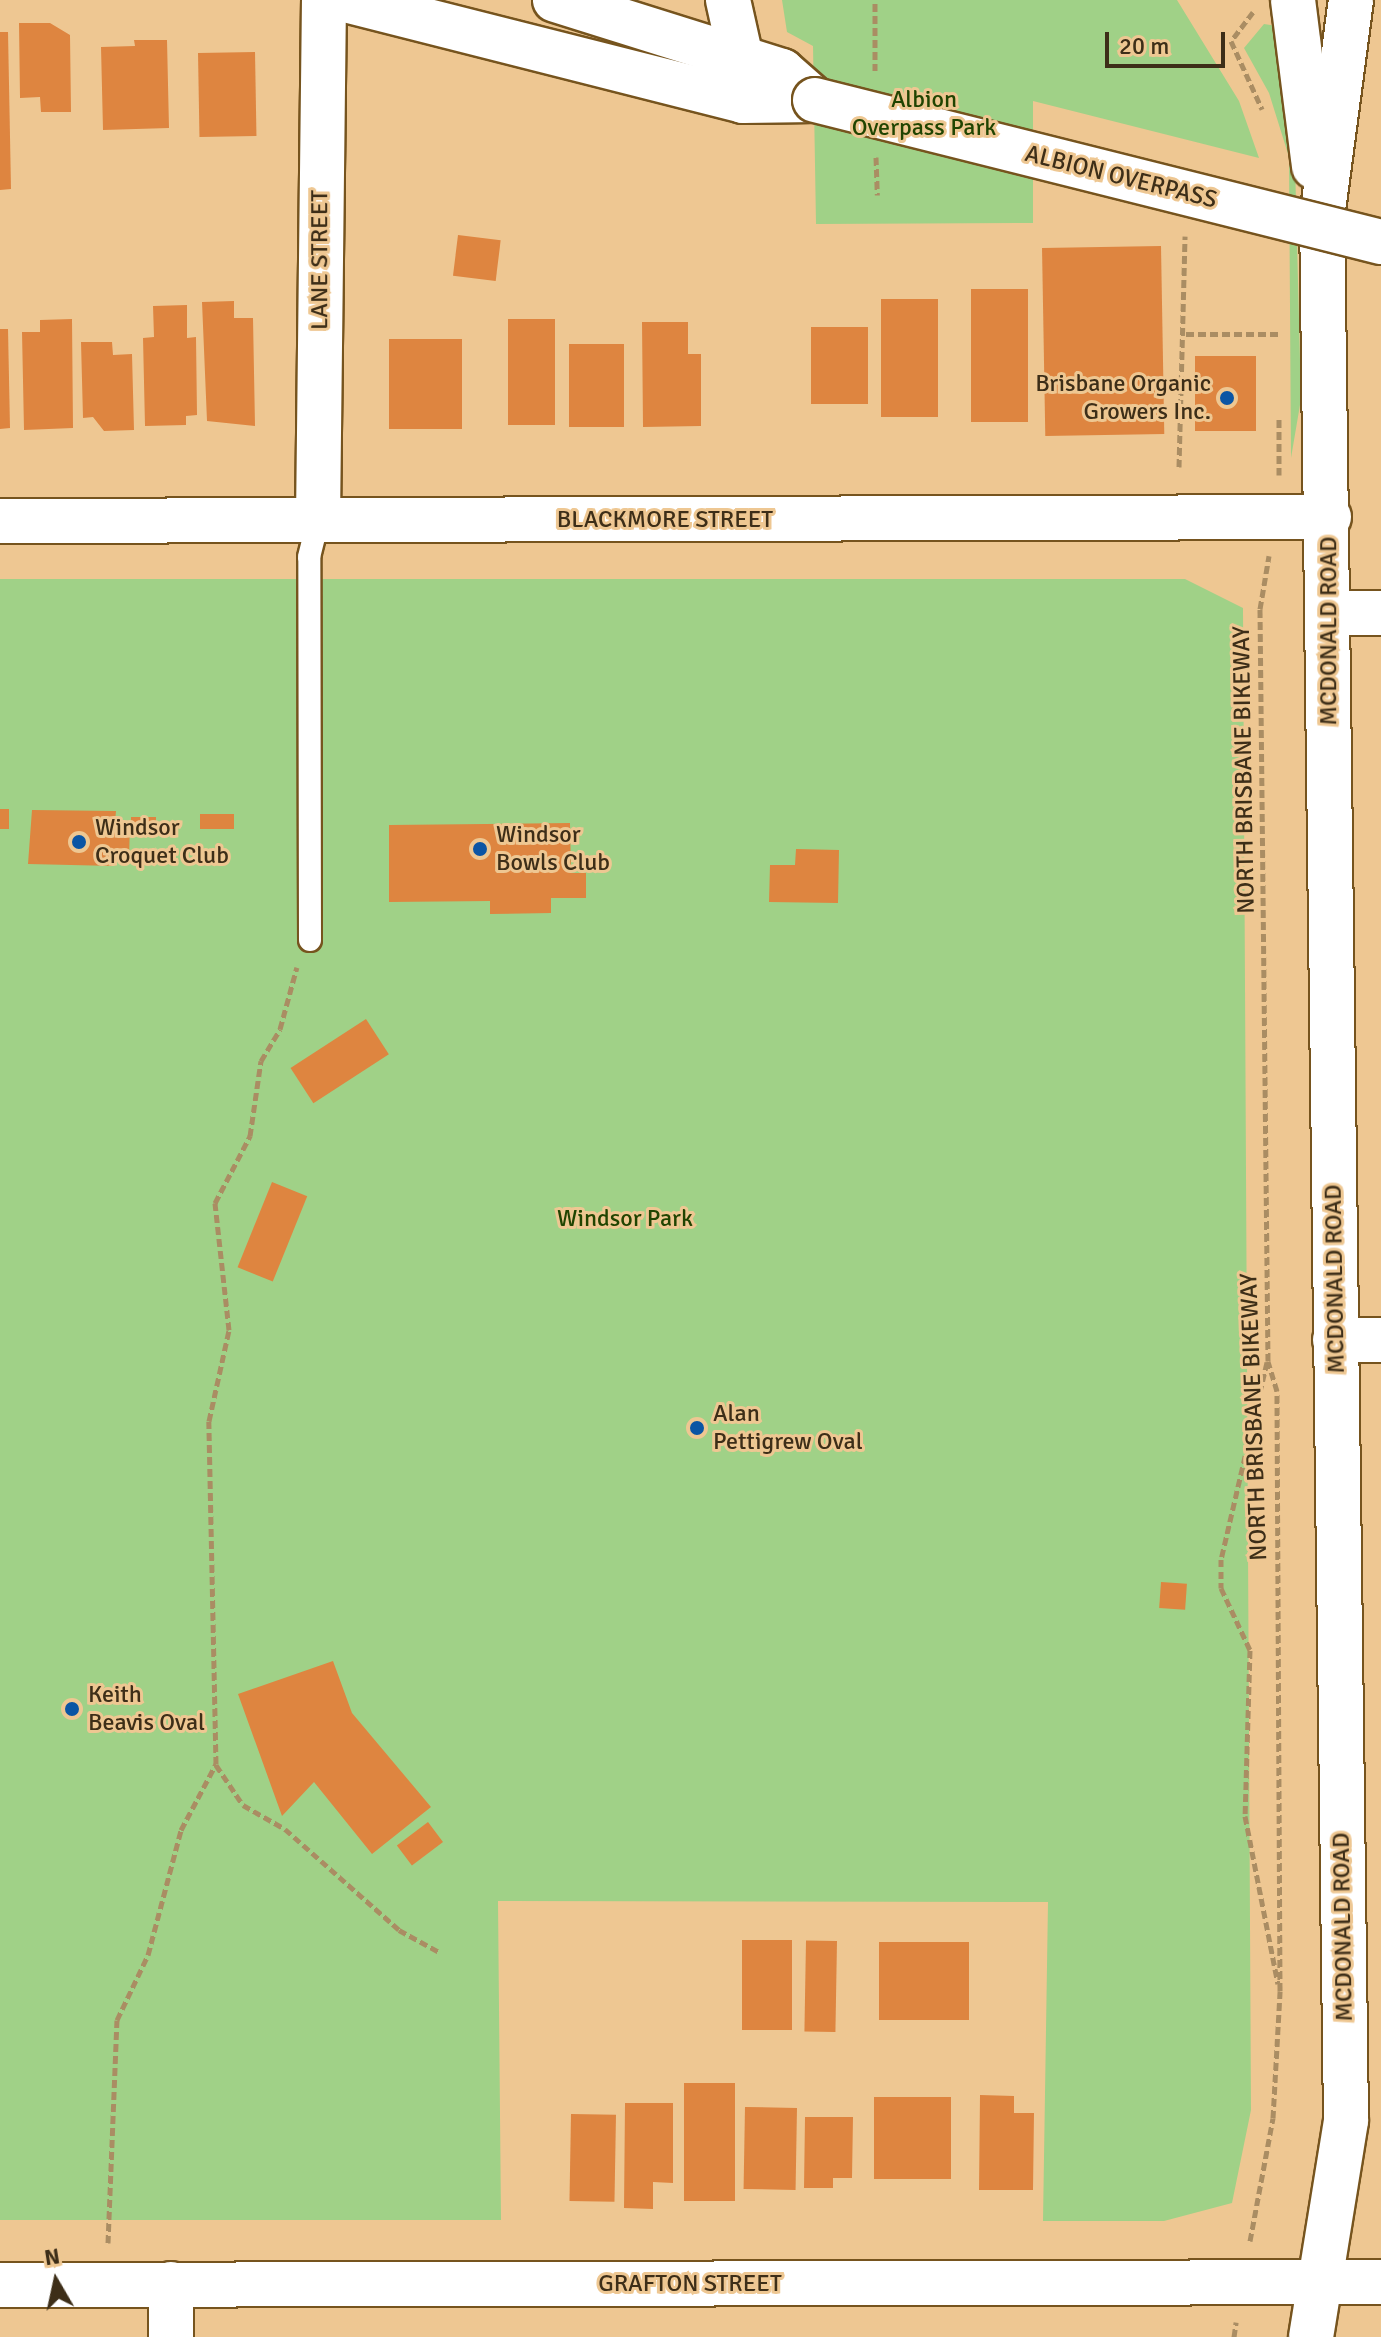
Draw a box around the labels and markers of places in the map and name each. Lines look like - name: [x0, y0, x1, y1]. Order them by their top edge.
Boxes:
- place label: Brisbane Organic Growers Inc.: [1035, 370, 1211, 426]
- marker: Brisbane Organic Growers Inc.: [1218, 389, 1236, 407]
- place label: Windsor Croquet Club: [95, 814, 229, 870]
- place label: Windsor Bowls Club: [496, 821, 610, 877]
- marker: Windsor Croquet Club: [70, 833, 88, 851]
- marker: Windsor Bowls Club: [471, 840, 489, 858]
- place label: Alan Pettigrew Oval: [713, 1400, 863, 1456]
- marker: Alan Pettigrew Oval: [688, 1419, 706, 1437]
- place label: Keith Beavis Oval: [88, 1681, 205, 1737]
- marker: Keith Beavis Oval: [63, 1700, 81, 1718]

